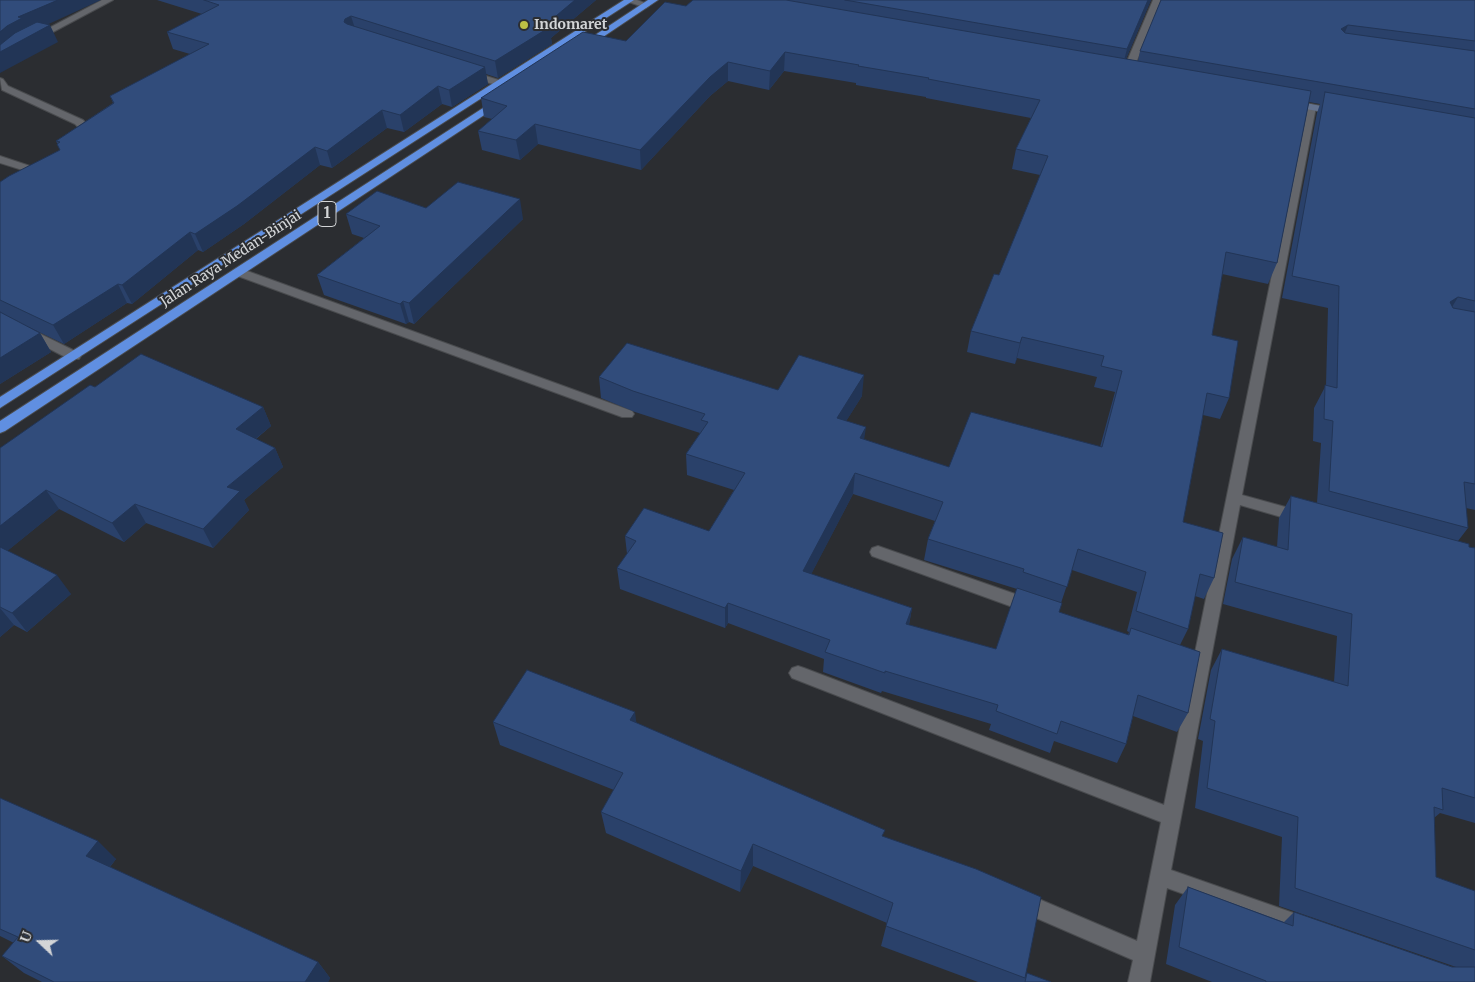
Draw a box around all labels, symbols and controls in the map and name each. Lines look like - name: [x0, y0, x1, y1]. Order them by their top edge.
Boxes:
- place label: Indomaret: [534, 17, 607, 33]
- marker: Indomaret: [518, 19, 530, 31]
- road number: 1: [318, 202, 336, 226]
- street label: Jalan Raya Medan-Binjai: [157, 207, 305, 311]
- north arrow: [15, 917, 65, 967]
- text: U: [16, 929, 36, 945]

